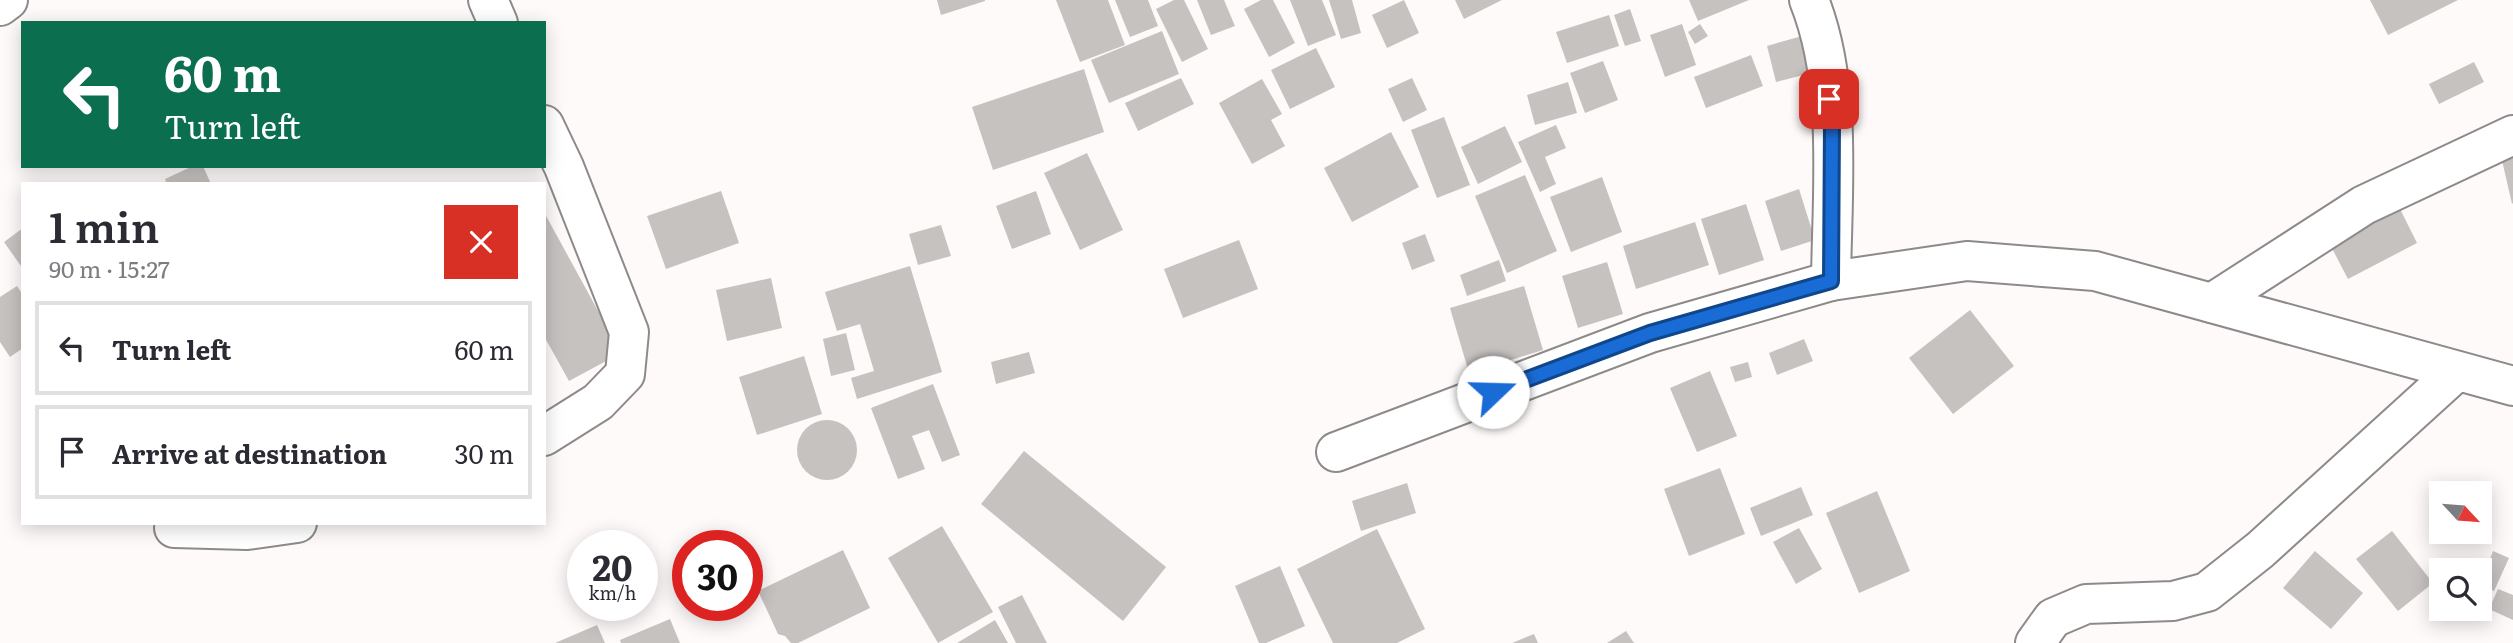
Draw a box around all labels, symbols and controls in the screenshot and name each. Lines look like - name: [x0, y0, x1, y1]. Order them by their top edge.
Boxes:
- text: 60 m: [164, 34, 281, 107]
- icon: left: [49, 49, 140, 140]
- pin: [1799, 69, 1859, 129]
- icon: arrive: [1810, 80, 1848, 118]
- text: Turn left: [164, 101, 301, 149]
- text: 1 min: [49, 194, 159, 256]
- button: close: [444, 205, 518, 279]
- text: 90 m · 15:27: [49, 251, 170, 285]
- icon: left: [53, 329, 91, 367]
- text: Turn left: [112, 329, 231, 368]
- text: 60 m: [455, 329, 514, 368]
- position arrow: [1456, 355, 1530, 429]
- icon: arrive: [53, 433, 91, 471]
- text: Arrive at destination: [112, 433, 387, 472]
- text: 30 m: [454, 433, 514, 472]
- north arrow: [2429, 481, 2492, 544]
- map controls: [2429, 481, 2492, 621]
- speed limit sign: 30: [672, 530, 763, 621]
- text: 20: [592, 540, 633, 592]
- button: search: [2429, 558, 2492, 621]
- text: km/h: [589, 579, 636, 606]

